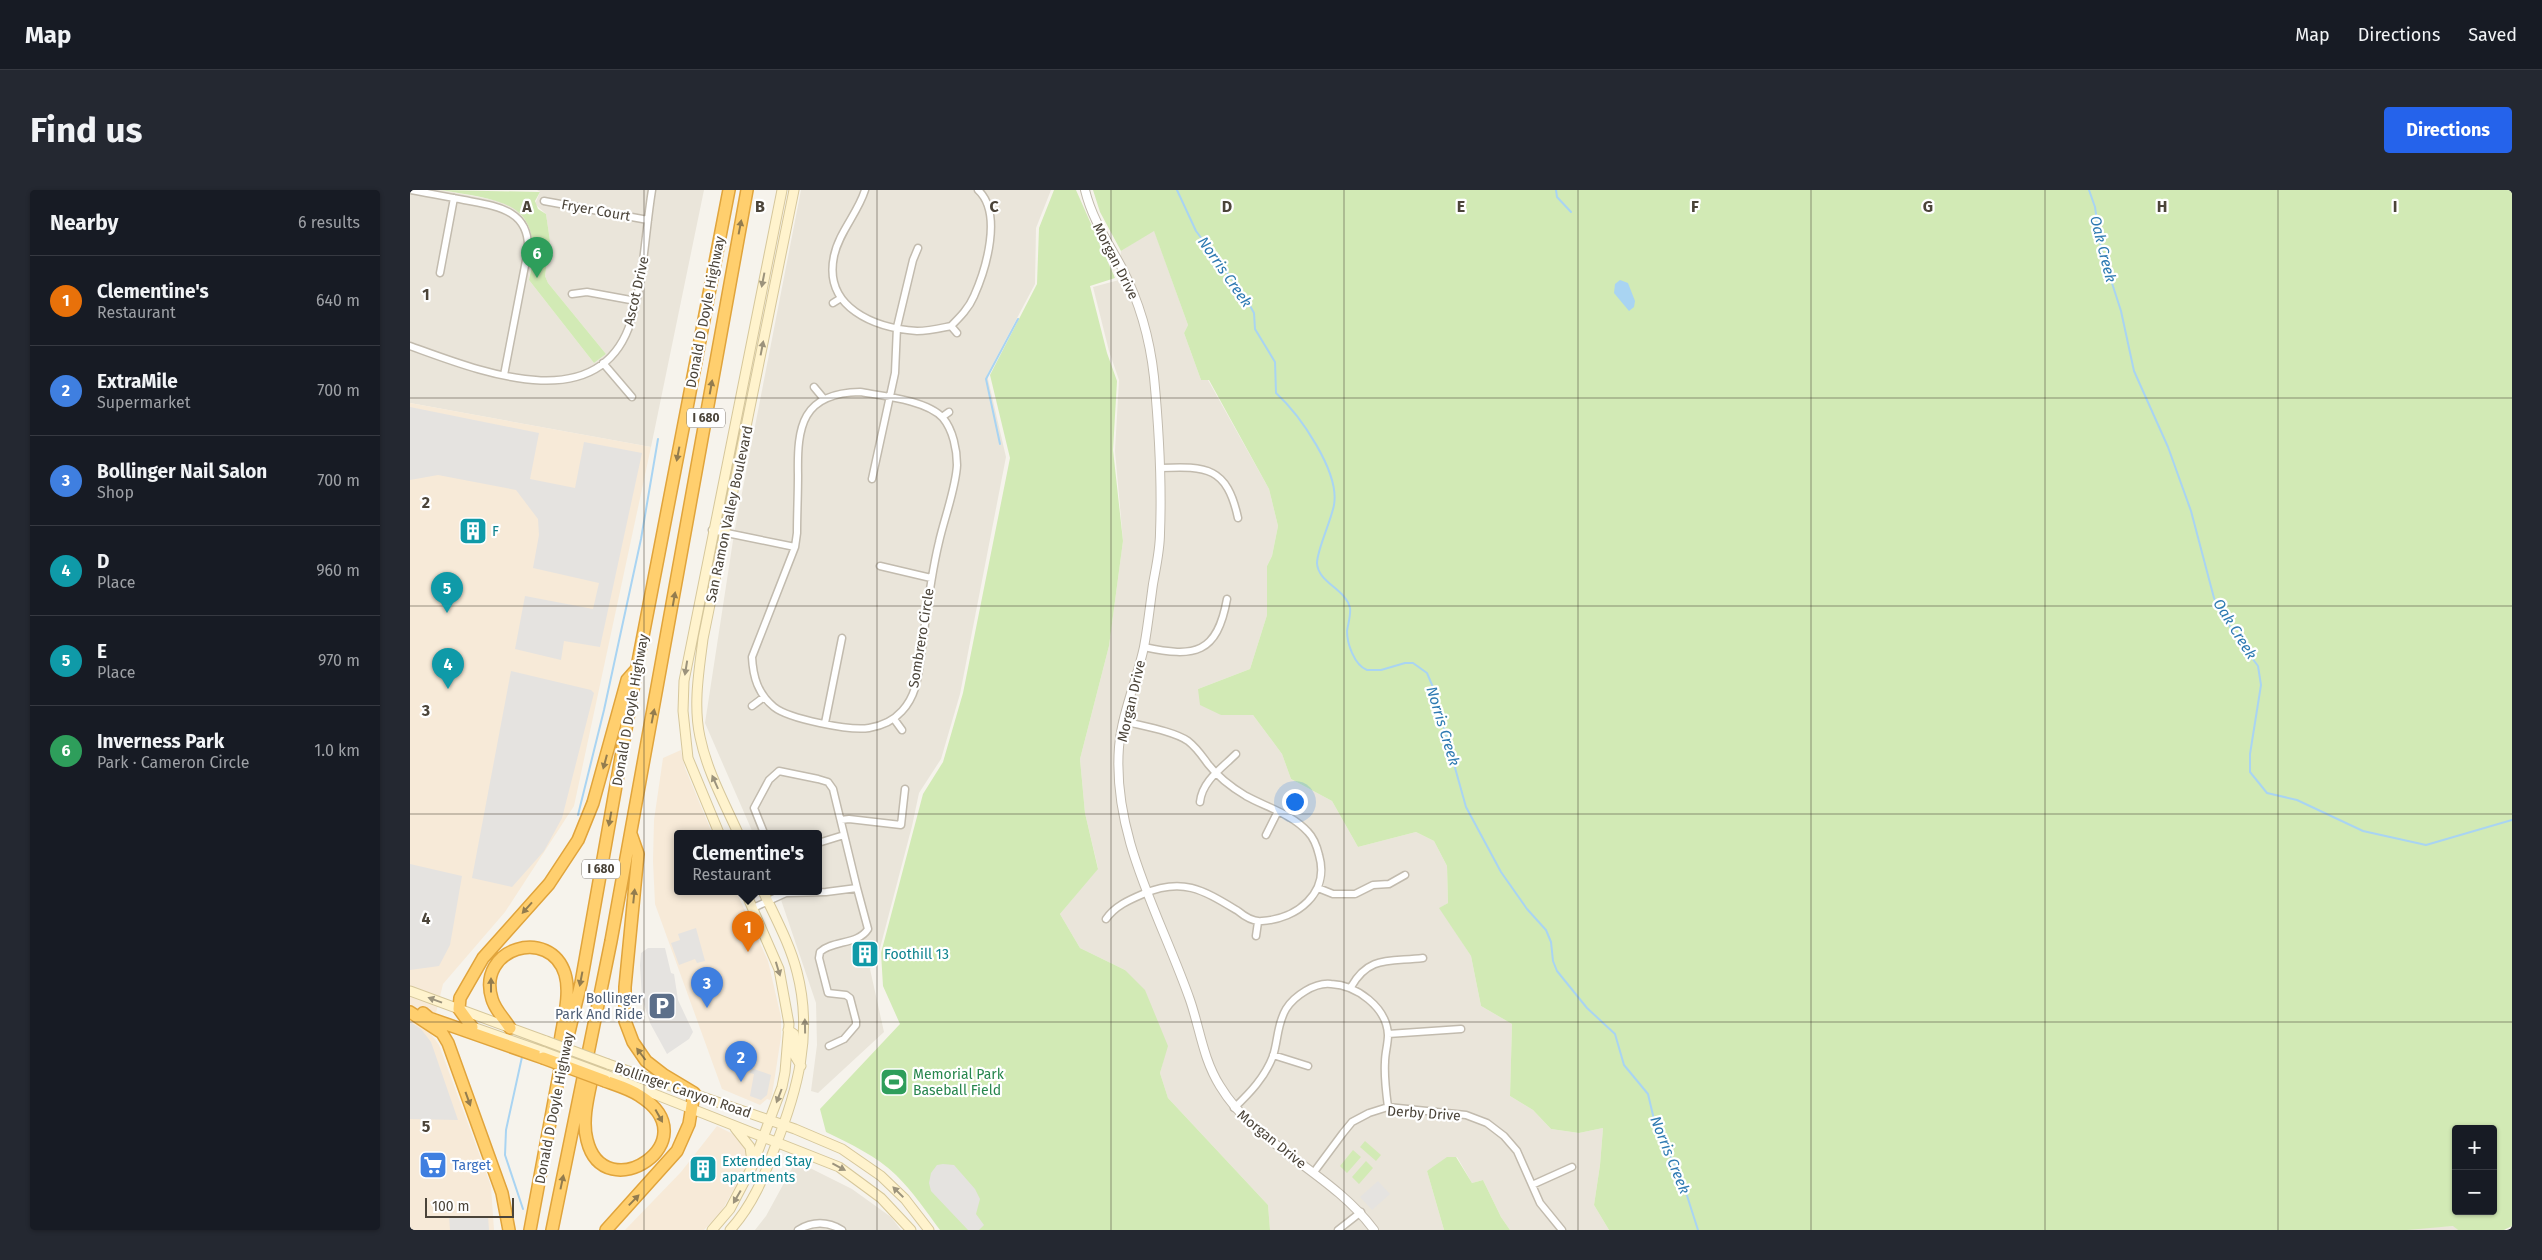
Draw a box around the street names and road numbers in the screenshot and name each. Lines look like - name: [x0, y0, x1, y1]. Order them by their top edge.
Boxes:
- street label: Fryer Court: [560, 196, 633, 225]
- street label: Morgan Drive: [1089, 220, 1142, 302]
- street label: Donald D Doyle Highway: [682, 235, 729, 389]
- street label: Ascot Drive: [620, 255, 653, 327]
- road number: I 680: [687, 408, 725, 428]
- street label: San Ramon Valley Boulevard: [702, 424, 757, 604]
- street label: Sombrero Circle: [905, 587, 938, 689]
- street label: Donald D Doyle Highway: [609, 633, 652, 788]
- street label: Morgan Drive: [1114, 658, 1149, 744]
- road number: I 680: [582, 860, 620, 879]
- street label: Donald D Doyle Highway: [531, 1031, 578, 1185]
- street label: Bollinger Canyon Road: [612, 1059, 753, 1122]
- street label: Derby Drive: [1387, 1102, 1461, 1125]
- street label: Morgan Drive: [1234, 1106, 1310, 1172]

